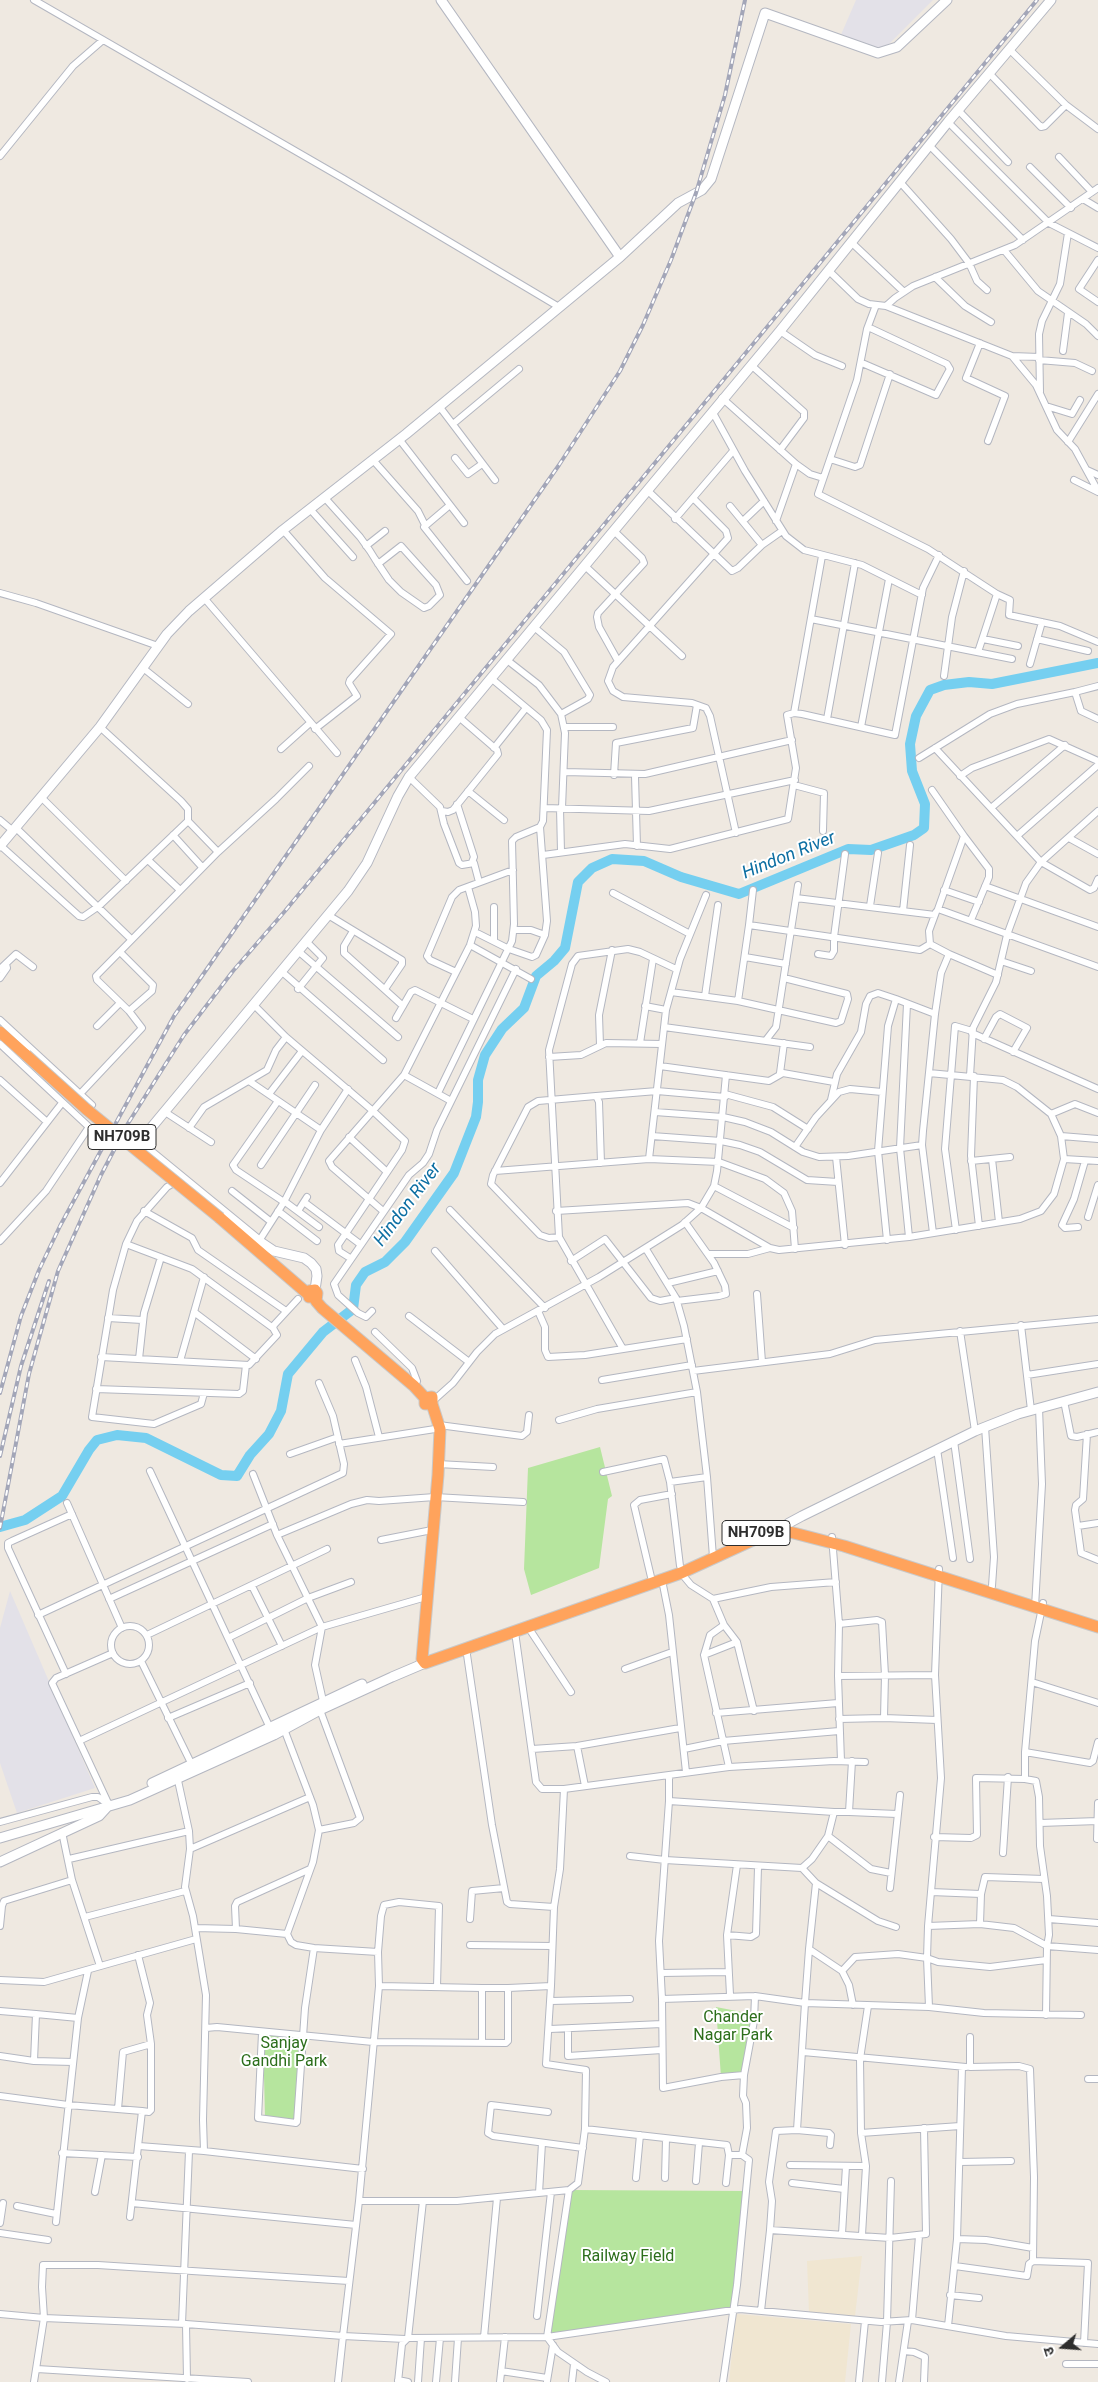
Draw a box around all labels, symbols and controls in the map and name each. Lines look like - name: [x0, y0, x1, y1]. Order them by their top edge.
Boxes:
- water label: Hindon River: [739, 827, 839, 885]
- road number: NH709B: [88, 1124, 156, 1150]
- water label: Hindon River: [370, 1159, 446, 1251]
- road number: NH709B: [722, 1520, 790, 1546]
- park label: Chander Nagar Park: [693, 2008, 773, 2046]
- park label: Sanjay Gandhi Park: [241, 2034, 327, 2072]
- park label: Railway Field: [582, 2247, 674, 2267]
- north arrow: [1038, 2322, 1088, 2372]
- text: उ: [1040, 2345, 1058, 2358]

